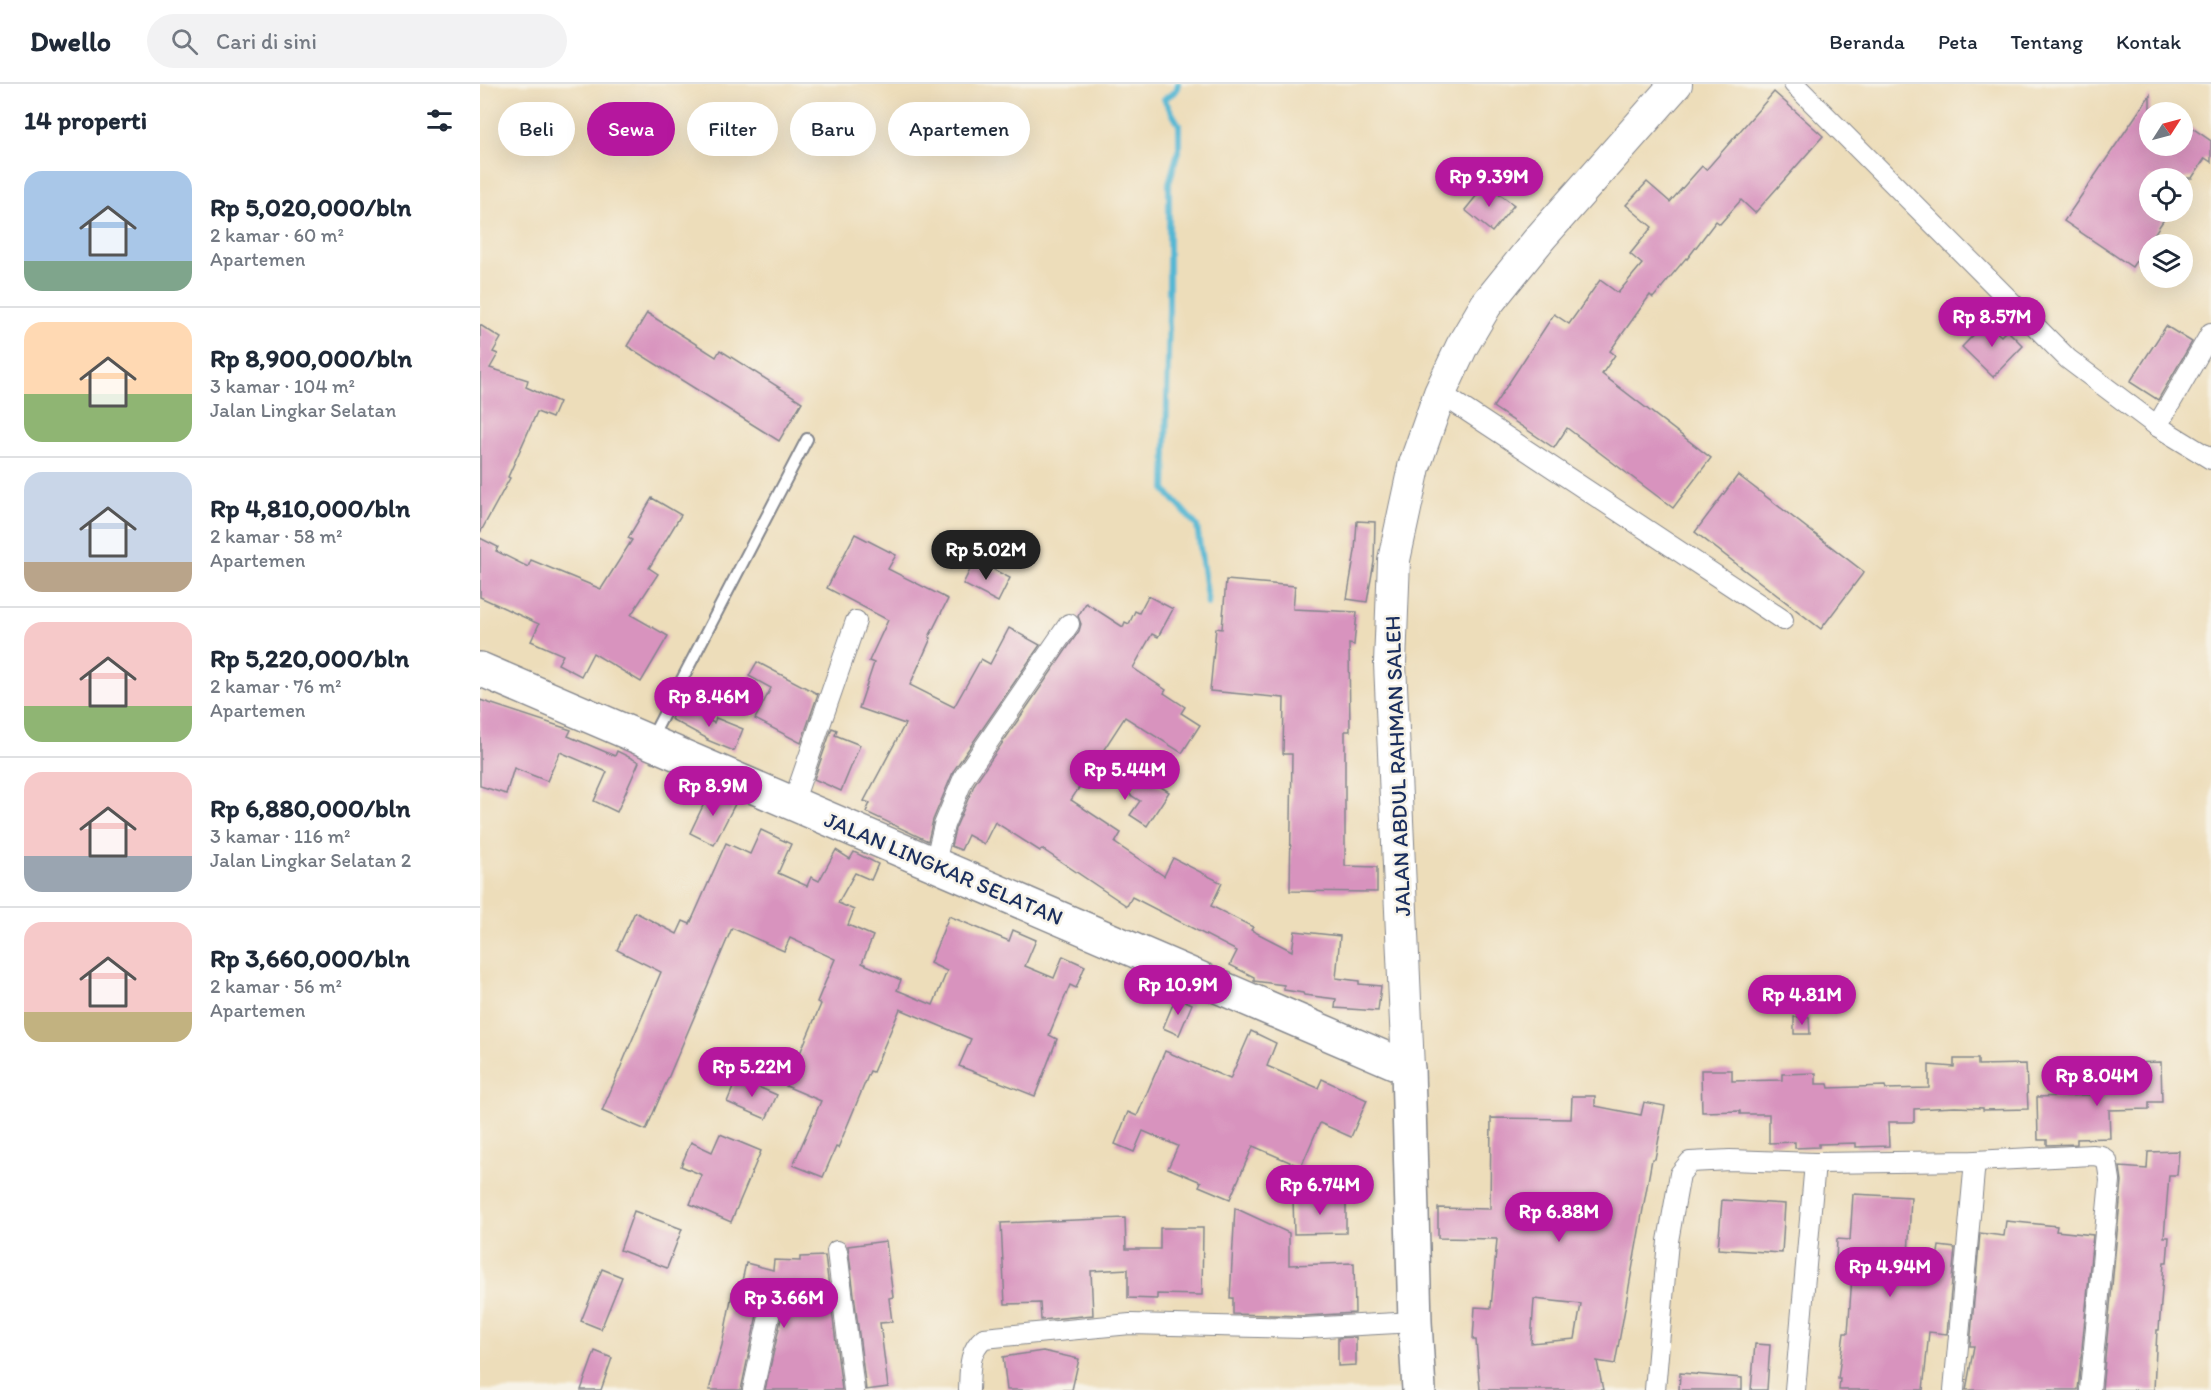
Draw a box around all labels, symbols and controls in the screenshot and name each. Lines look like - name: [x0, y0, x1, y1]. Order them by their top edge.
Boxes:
- search box: [147, 14, 567, 68]
- text: Dwello: [30, 24, 111, 58]
- icon: search: [168, 25, 201, 58]
- text: Cari di sini: [216, 28, 317, 55]
- text: Beranda: [1829, 29, 1905, 54]
- text: Peta: [1938, 29, 1978, 54]
- text: Tentang: [2011, 29, 2083, 54]
- text: Kontak: [2116, 29, 2181, 54]
- chip: Beli: [498, 102, 575, 156]
- chip: Sewa: [587, 102, 675, 156]
- chip: Filter: [687, 102, 778, 156]
- chip: Baru: [790, 102, 876, 156]
- chip: Apartemen: [888, 102, 1030, 156]
- north arrow: [2139, 102, 2193, 156]
- map controls: [2139, 102, 2193, 288]
- text: 14 properti: [24, 104, 147, 136]
- icon: filters: [423, 104, 456, 137]
- pin: Rp 9.39M: [1427, 157, 1551, 208]
- text: Rp 9.39M: [1449, 164, 1529, 188]
- button: locate: [2139, 168, 2193, 222]
- text: Rp 5,020,000/bln: [210, 191, 412, 223]
- icon: home: [72, 195, 144, 267]
- text: 2 kamar · 60 m²: [210, 223, 344, 247]
- button: layers: [2139, 234, 2193, 288]
- text: Apartemen: [210, 247, 305, 271]
- pin: Rp 8.57M: [1930, 297, 2054, 348]
- text: Rp 8.57M: [1952, 304, 2032, 328]
- text: Rp 8,900,000/bln: [210, 342, 412, 374]
- icon: home: [72, 346, 144, 418]
- text: 3 kamar · 104 m²: [210, 374, 355, 398]
- text: Jalan Lingkar Selatan: [210, 398, 396, 422]
- text: Rp 4,810,000/bln: [210, 492, 410, 524]
- icon: home: [72, 496, 144, 568]
- text: 2 kamar · 58 m²: [210, 524, 342, 548]
- pin: Rp 5.02M: [924, 530, 1048, 581]
- text: Rp 5.02M: [945, 537, 1027, 561]
- text: Apartemen: [210, 548, 305, 572]
- street label: JALAN ABDUL RAHMAN SALEH: [1379, 615, 1416, 917]
- text: Rp 5,220,000/bln: [210, 642, 409, 674]
- icon: home: [72, 646, 144, 718]
- text: 2 kamar · 76 m²: [210, 674, 342, 698]
- pin: Rp 8.46M: [647, 677, 771, 728]
- text: Rp 8.46M: [668, 684, 750, 708]
- text: Apartemen: [210, 698, 305, 722]
- pin: Rp 5.44M: [1063, 750, 1187, 801]
- text: Rp 5.44M: [1084, 757, 1166, 781]
- pin: Rp 8.9M: [658, 766, 768, 817]
- text: Rp 8.9M: [678, 773, 748, 797]
- text: Rp 6,880,000/bln: [210, 792, 411, 824]
- icon: home: [72, 796, 144, 868]
- street label: JALAN LINGKAR SELATAN: [820, 806, 1067, 931]
- text: 3 kamar · 116 m²: [210, 824, 351, 848]
- text: Jalan Lingkar Selatan 2: [210, 848, 411, 872]
- text: Rp 3,660,000/bln: [210, 942, 410, 974]
- icon: home: [72, 946, 144, 1018]
- pin: Rp 10.9M: [1116, 965, 1240, 1016]
- text: Rp 10.9M: [1138, 972, 1218, 996]
- text: 2 kamar · 56 m²: [210, 974, 342, 998]
- pin: Rp 4.81M: [1740, 975, 1864, 1026]
- text: Rp 4.81M: [1762, 982, 1842, 1006]
- text: Apartemen: [210, 998, 305, 1022]
- pin: Rp 5.22M: [690, 1047, 814, 1098]
- text: Rp 5.22M: [712, 1054, 792, 1078]
- pin: Rp 8.04M: [2035, 1056, 2159, 1107]
- text: Rp 8.04M: [2055, 1063, 2139, 1087]
- pin: Rp 6.74M: [1258, 1165, 1382, 1216]
- text: Rp 6.74M: [1280, 1172, 1360, 1196]
- pin: Rp 6.88M: [1497, 1192, 1621, 1243]
- text: Rp 6.88M: [1519, 1199, 1599, 1223]
- pin: Rp 4.94M: [1828, 1247, 1952, 1298]
- text: Rp 4.94M: [1849, 1254, 1931, 1278]
- pin: Rp 3.66M: [722, 1278, 846, 1329]
- text: Rp 3.66M: [744, 1285, 824, 1309]

